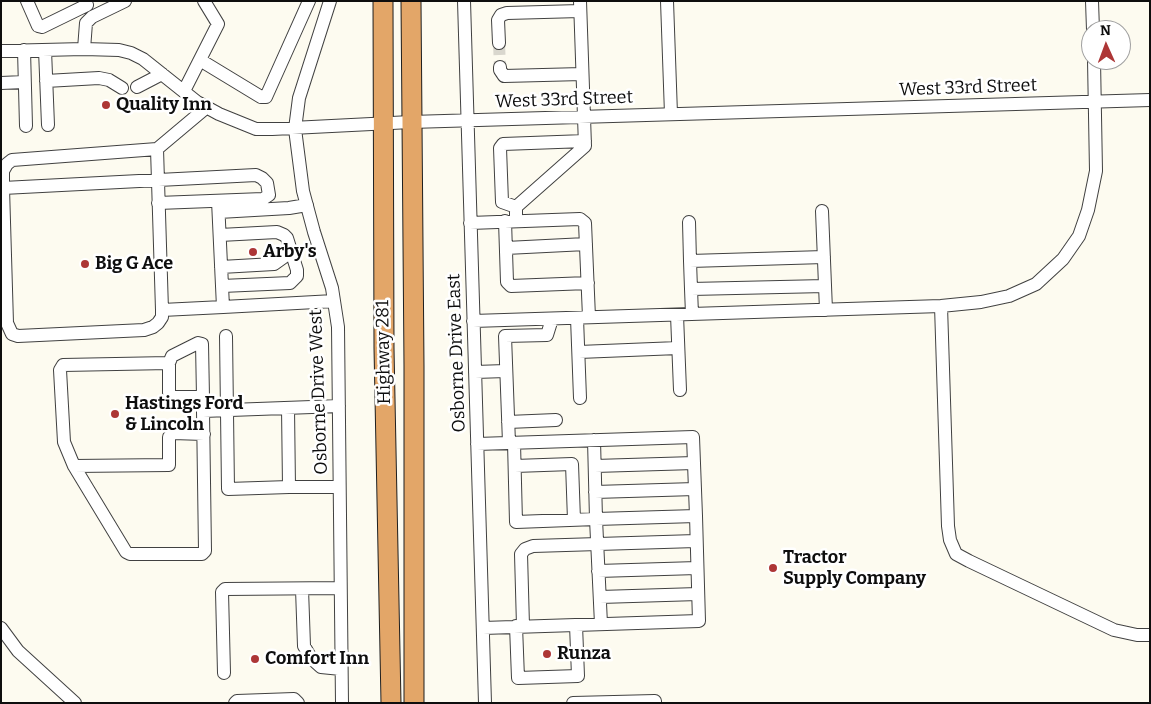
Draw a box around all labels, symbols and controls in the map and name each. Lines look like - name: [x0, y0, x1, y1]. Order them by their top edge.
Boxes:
- north arrow: [1081, 20, 1131, 70]
- text: N: [1100, 22, 1111, 39]
- street label: West 33rd Street: [899, 75, 1037, 101]
- street label: West 33rd Street: [495, 87, 633, 113]
- place label: Quality Inn: [116, 94, 212, 116]
- marker: Quality Inn: [100, 99, 112, 111]
- place label: Arby's: [263, 241, 317, 263]
- marker: Arby's: [247, 246, 259, 258]
- place label: Big G Ace: [95, 253, 173, 275]
- marker: Big G Ace: [79, 258, 91, 270]
- street label: Osborne Drive East: [443, 273, 471, 433]
- street label: Highway 281: [372, 299, 396, 405]
- street label: Osborne Drive West: [305, 309, 333, 475]
- place label: Hastings Ford & Lincoln: [125, 393, 243, 436]
- marker: Hastings Ford & Lincoln: [109, 408, 121, 420]
- place label: Tractor Supply Company: [783, 547, 926, 590]
- marker: Tractor Supply Company: [767, 562, 779, 574]
- place label: Runza: [557, 643, 611, 665]
- place label: Comfort Inn: [265, 648, 369, 670]
- marker: Runza: [541, 648, 553, 660]
- marker: Comfort Inn: [249, 653, 261, 665]

